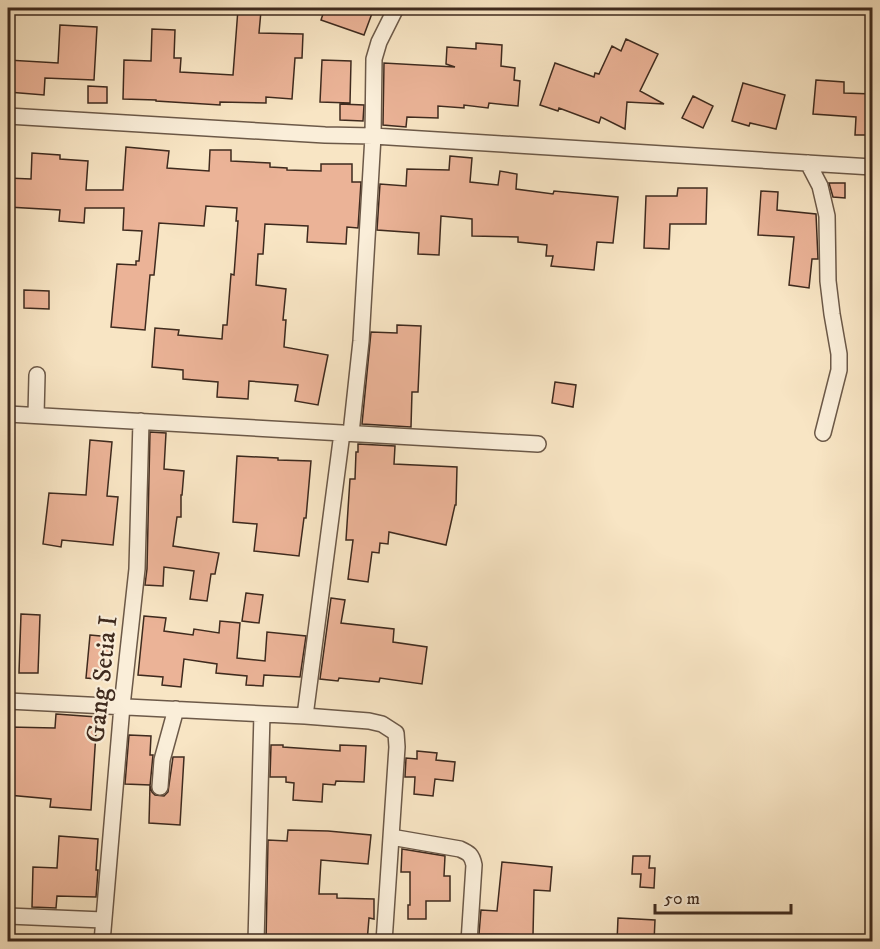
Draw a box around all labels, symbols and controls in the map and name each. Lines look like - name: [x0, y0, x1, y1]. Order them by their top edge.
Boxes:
- street label: Gang Setia I: [79, 614, 126, 744]
- scale bar: [655, 877, 792, 915]
- text: 50 m: [664, 888, 700, 910]

